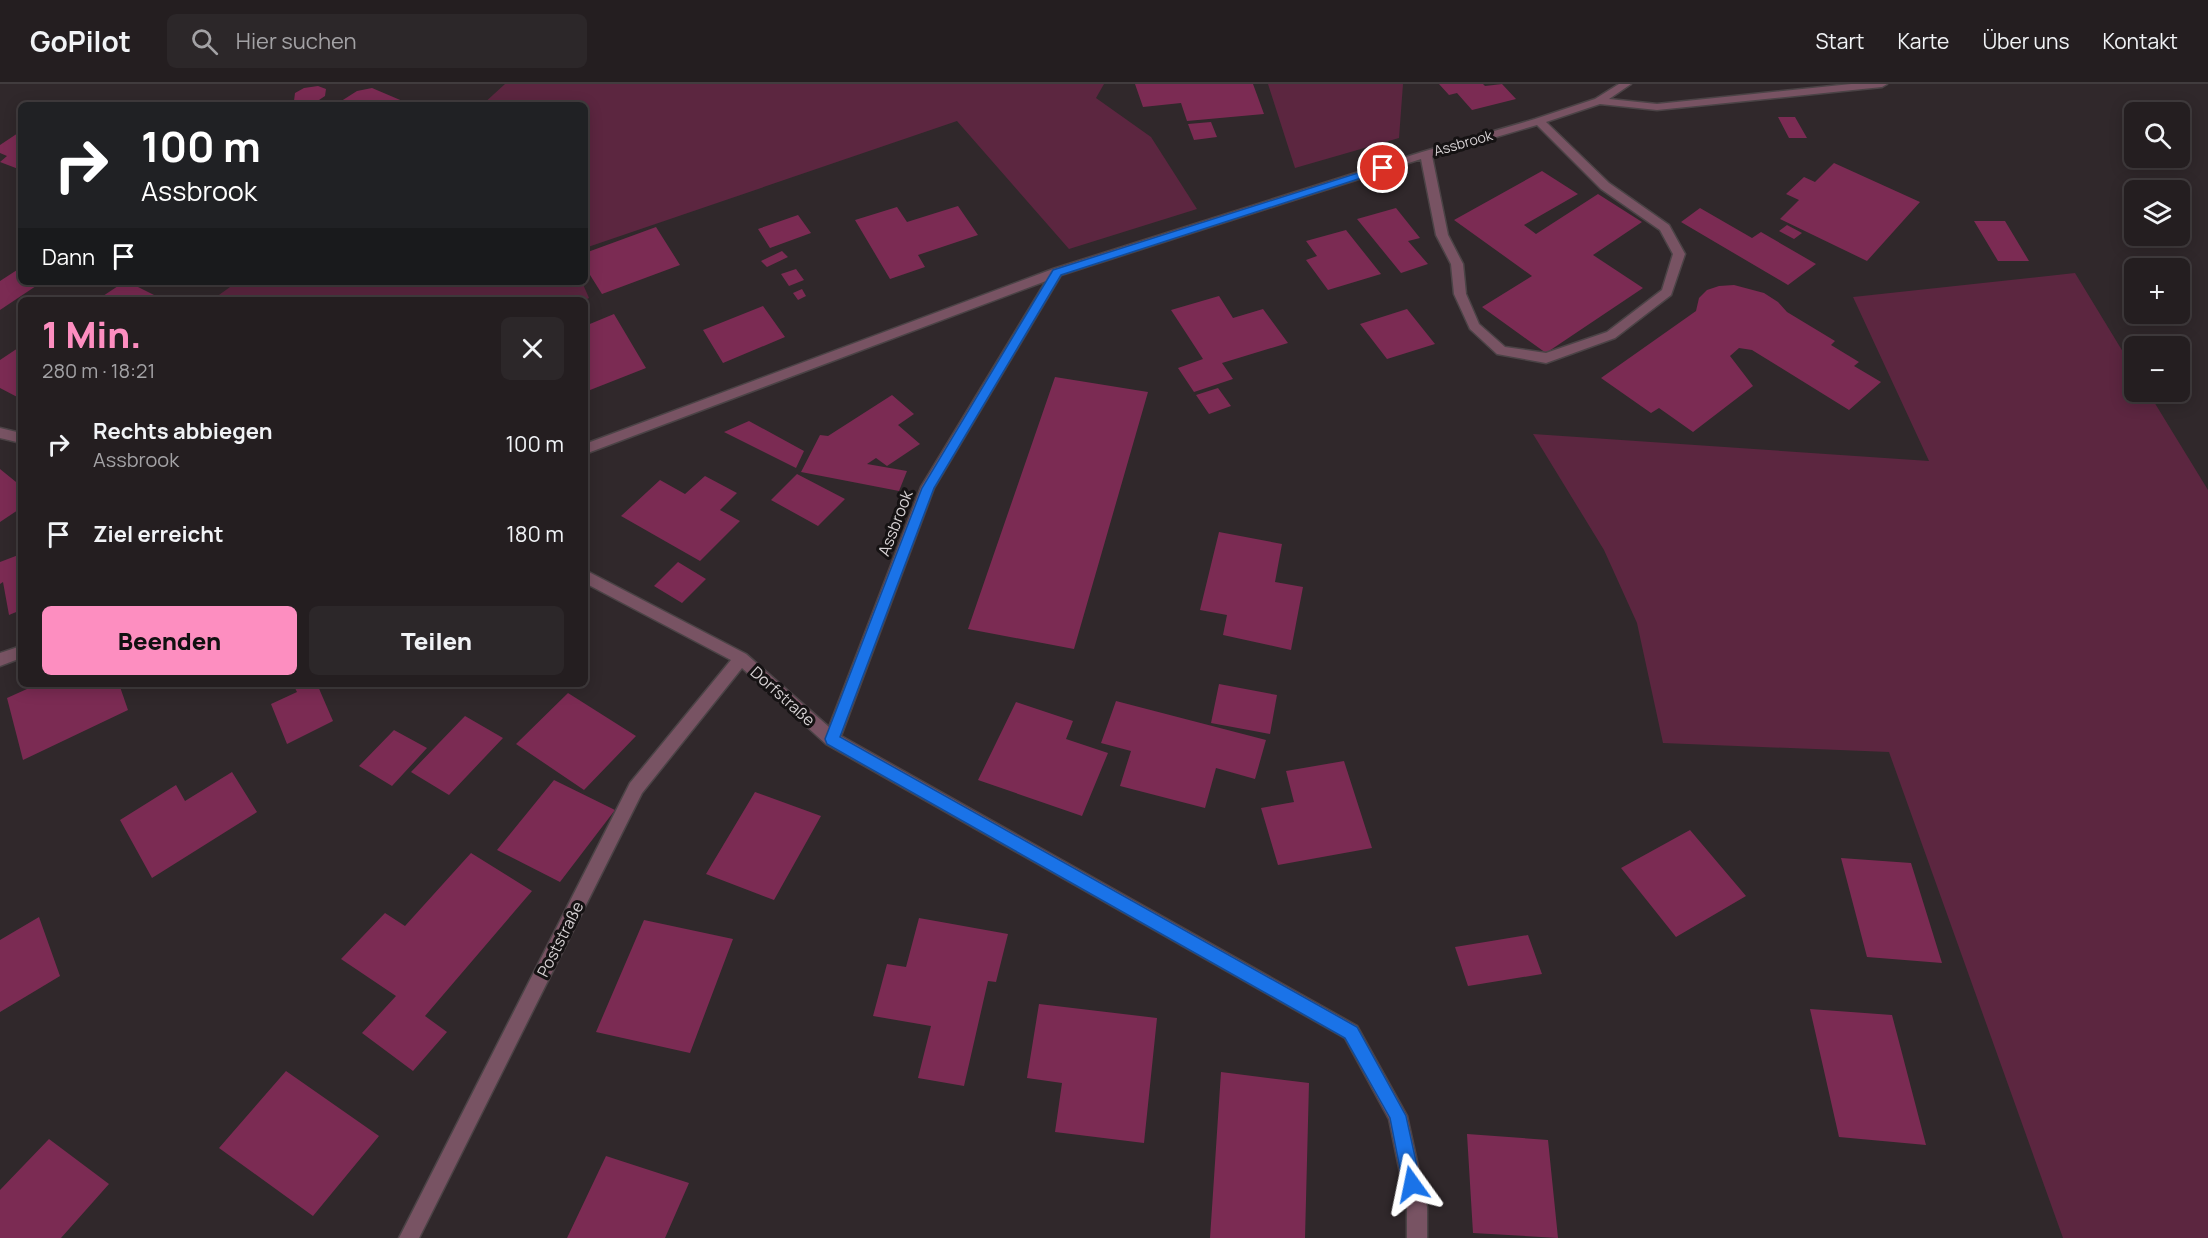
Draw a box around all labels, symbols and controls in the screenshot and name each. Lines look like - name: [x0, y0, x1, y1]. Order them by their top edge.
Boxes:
- search box: [167, 14, 587, 68]
- text: GoPilot: [30, 22, 131, 60]
- icon: search: [188, 25, 221, 58]
- text: Hier suchen: [236, 26, 357, 56]
- text: Start: [1815, 27, 1864, 55]
- text: Karte: [1897, 27, 1949, 55]
- text: Über uns: [1982, 27, 2070, 55]
- text: Kontakt: [2103, 27, 2178, 55]
- map controls: [2124, 102, 2190, 402]
- button: search: [2124, 102, 2190, 168]
- text: 100 m: [141, 117, 261, 175]
- street label: Assbrook: [1431, 125, 1495, 160]
- icon: right: [42, 126, 120, 204]
- pin: [1357, 142, 1408, 193]
- icon: arrive: [1366, 151, 1399, 184]
- text: Assbrook: [141, 172, 257, 209]
- button: layers: [2124, 180, 2190, 246]
- icon: arrive: [107, 240, 140, 273]
- text: Dann: [42, 242, 95, 272]
- button: +: [2124, 258, 2190, 324]
- text: 1 Min.: [42, 310, 142, 359]
- button: close: [501, 317, 564, 380]
- button: −: [2124, 336, 2190, 402]
- text: 280 m · 18:21: [42, 357, 155, 384]
- text: Rechts abbiegen: [93, 416, 272, 446]
- icon: right: [42, 428, 75, 461]
- text: 100 m: [506, 429, 564, 459]
- text: Assbrook: [93, 446, 179, 473]
- street label: Assbrook: [872, 486, 918, 559]
- icon: arrive: [42, 518, 75, 551]
- text: Ziel erreicht: [93, 519, 224, 549]
- text: 180 m: [506, 519, 564, 549]
- button: Beenden: [42, 606, 297, 675]
- button: Teilen: [309, 606, 564, 675]
- street label: Dorfstraße: [746, 661, 820, 731]
- street label: Poststraße: [532, 898, 588, 980]
- position arrow: [1380, 1152, 1444, 1216]

